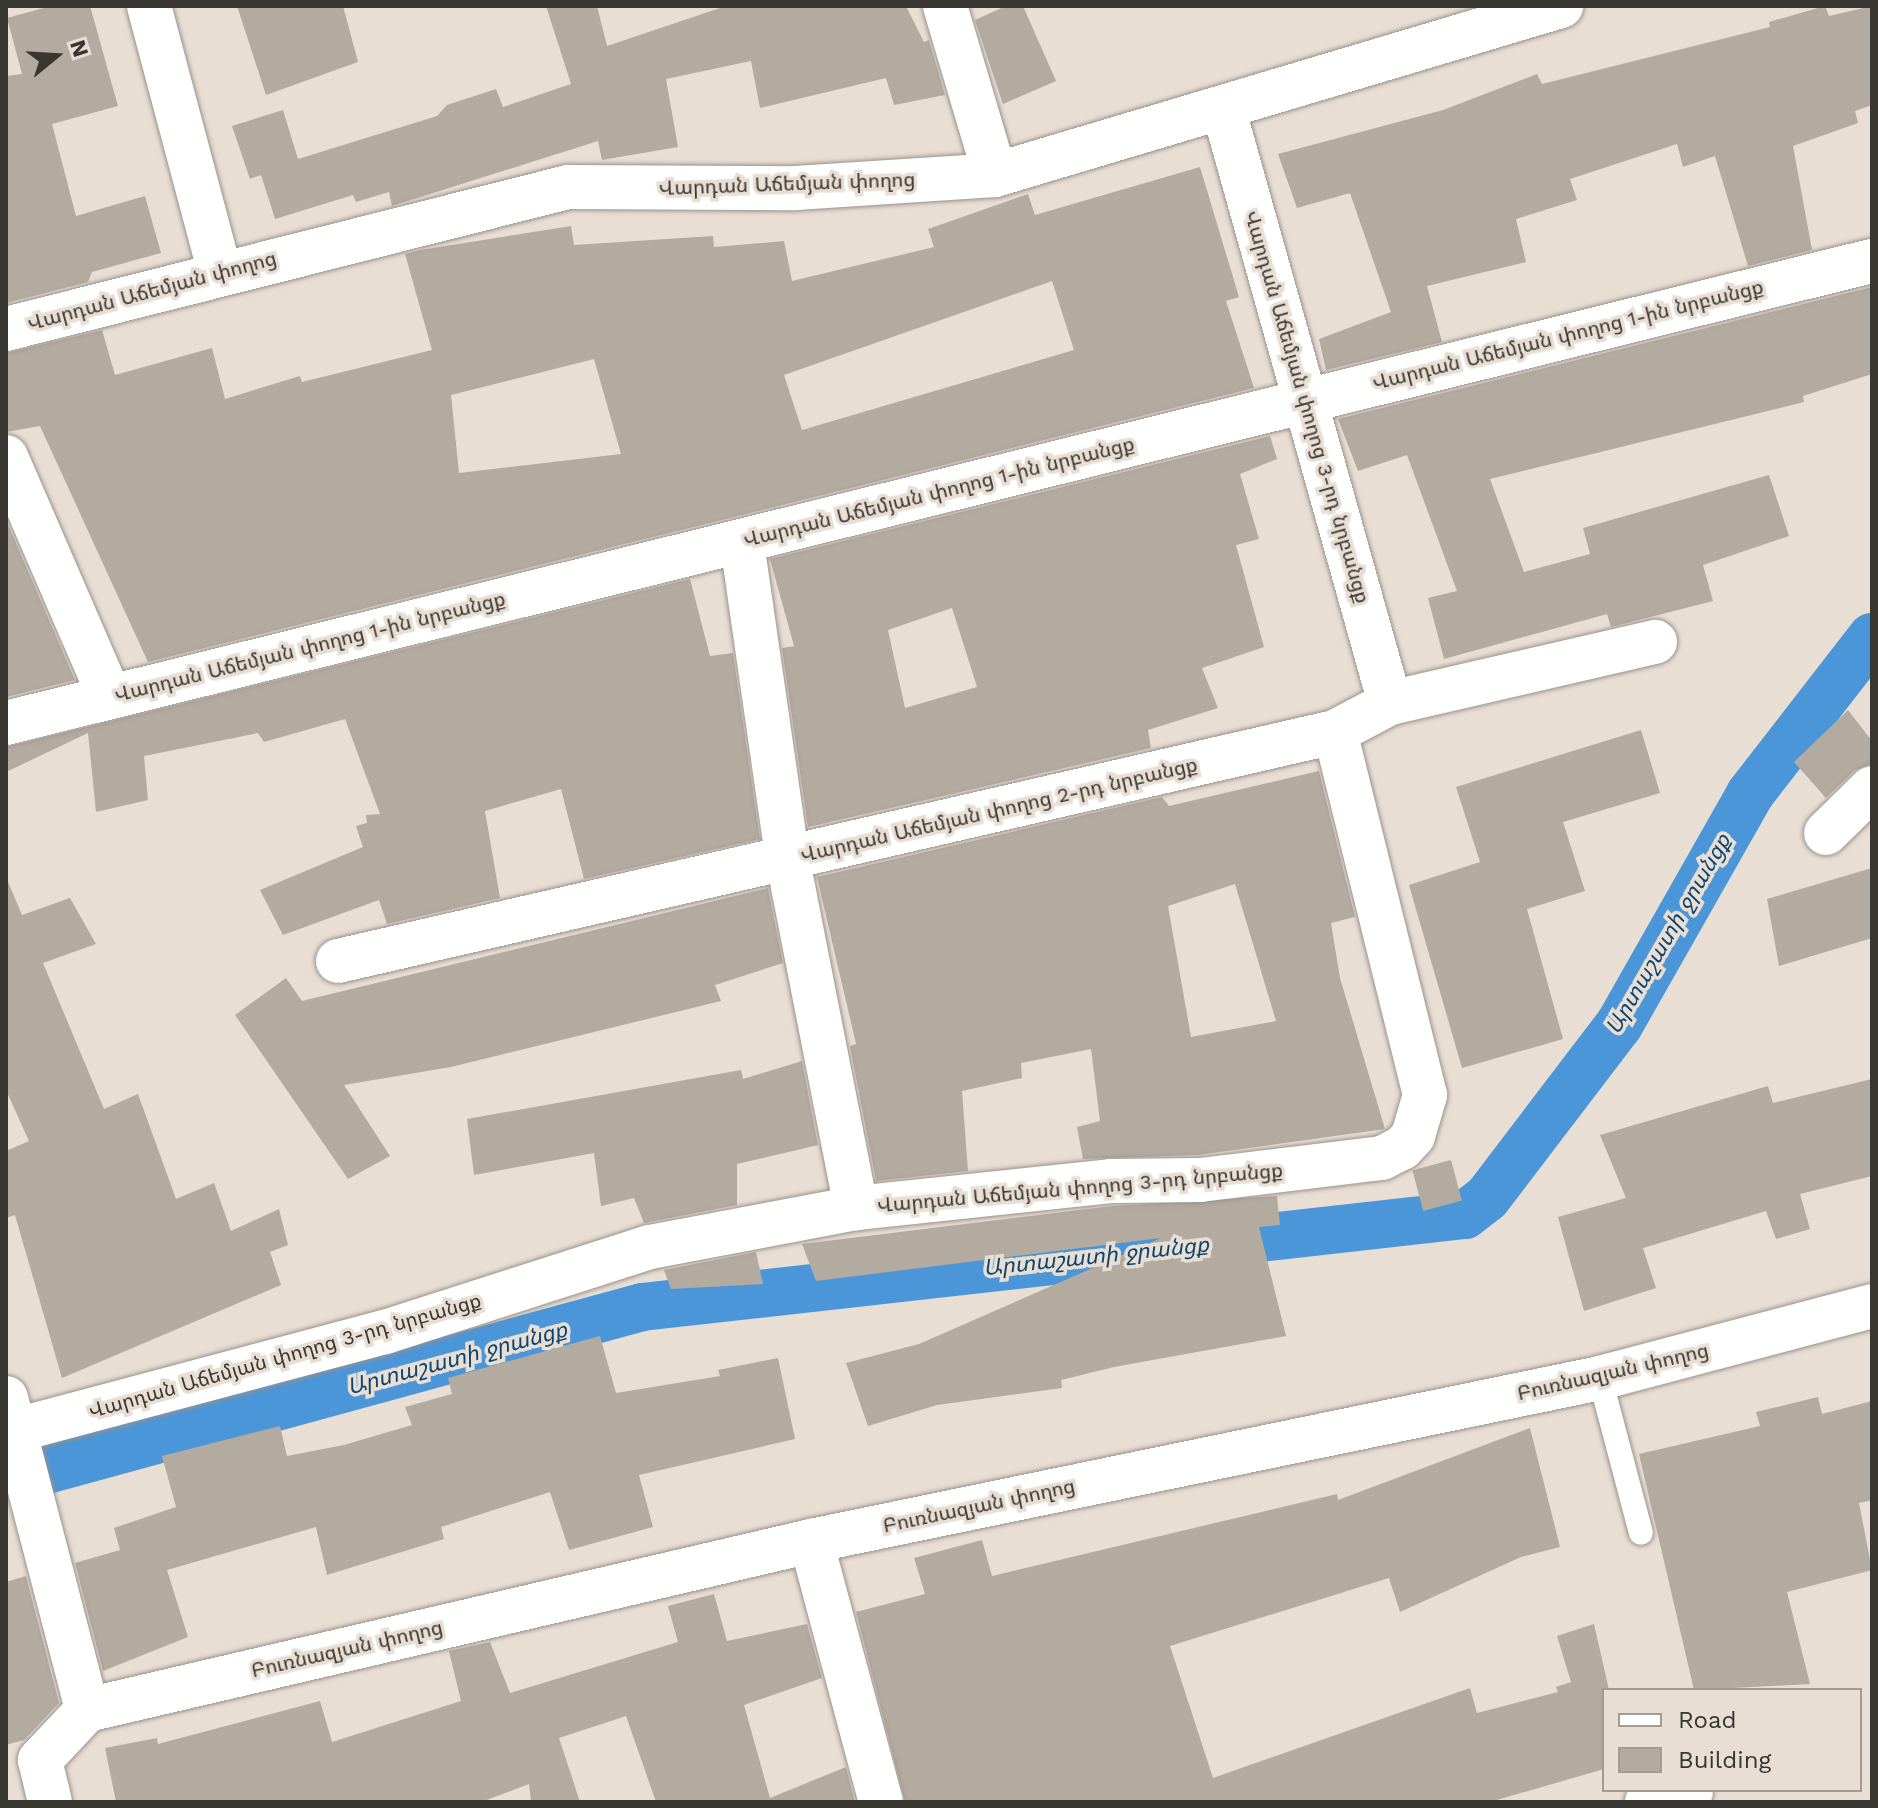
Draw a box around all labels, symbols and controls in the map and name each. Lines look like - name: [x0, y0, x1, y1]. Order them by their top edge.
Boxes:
- north arrow: [16, 16, 96, 96]
- text: N: [65, 37, 94, 60]
- street label: Վարդան Աճեմյան փողոց: [658, 168, 916, 200]
- street label: Վարդան Աճեմյան փողոց 3-րդ նրբանցք: [1239, 208, 1375, 606]
- street label: Վարդան Աճեմյան փողոց: [25, 246, 279, 336]
- street label: Վարդան Աճեմյան փողոց 1-ին նրբանցք: [1370, 275, 1766, 395]
- street label: Վարդան Աճեմյան փողոց 1-ին նրբանցք: [741, 432, 1137, 552]
- street label: Վարդան Աճեմյան փողոց 1-ին նրբանցք: [112, 587, 508, 707]
- street label: Վարդան Աճեմյան փողոց 2-րդ նրբանցք: [798, 753, 1200, 867]
- water label: Արտաշատի ջրանցք: [1600, 829, 1736, 1039]
- street label: Վարդան Աճեմյան փողոց 3-րդ նրբանցք: [876, 1158, 1284, 1218]
- water label: Արտաշատի ջրանցք: [982, 1231, 1210, 1281]
- street label: Վարդան Աճեմյան փողոց 3-րդ նրբանցք: [86, 1288, 484, 1424]
- water label: Արտաշատի ջրանցք: [344, 1316, 570, 1400]
- street label: Բուռնազյան փողոց: [1515, 1338, 1711, 1406]
- street label: Բուռնազյան փողոց: [881, 1474, 1077, 1538]
- street label: Բուռնազյան փողոց: [249, 1615, 445, 1683]
- legend: [1602, 1688, 1862, 1792]
- text: Road: [1678, 1706, 1737, 1734]
- text: Building: [1678, 1746, 1771, 1774]

